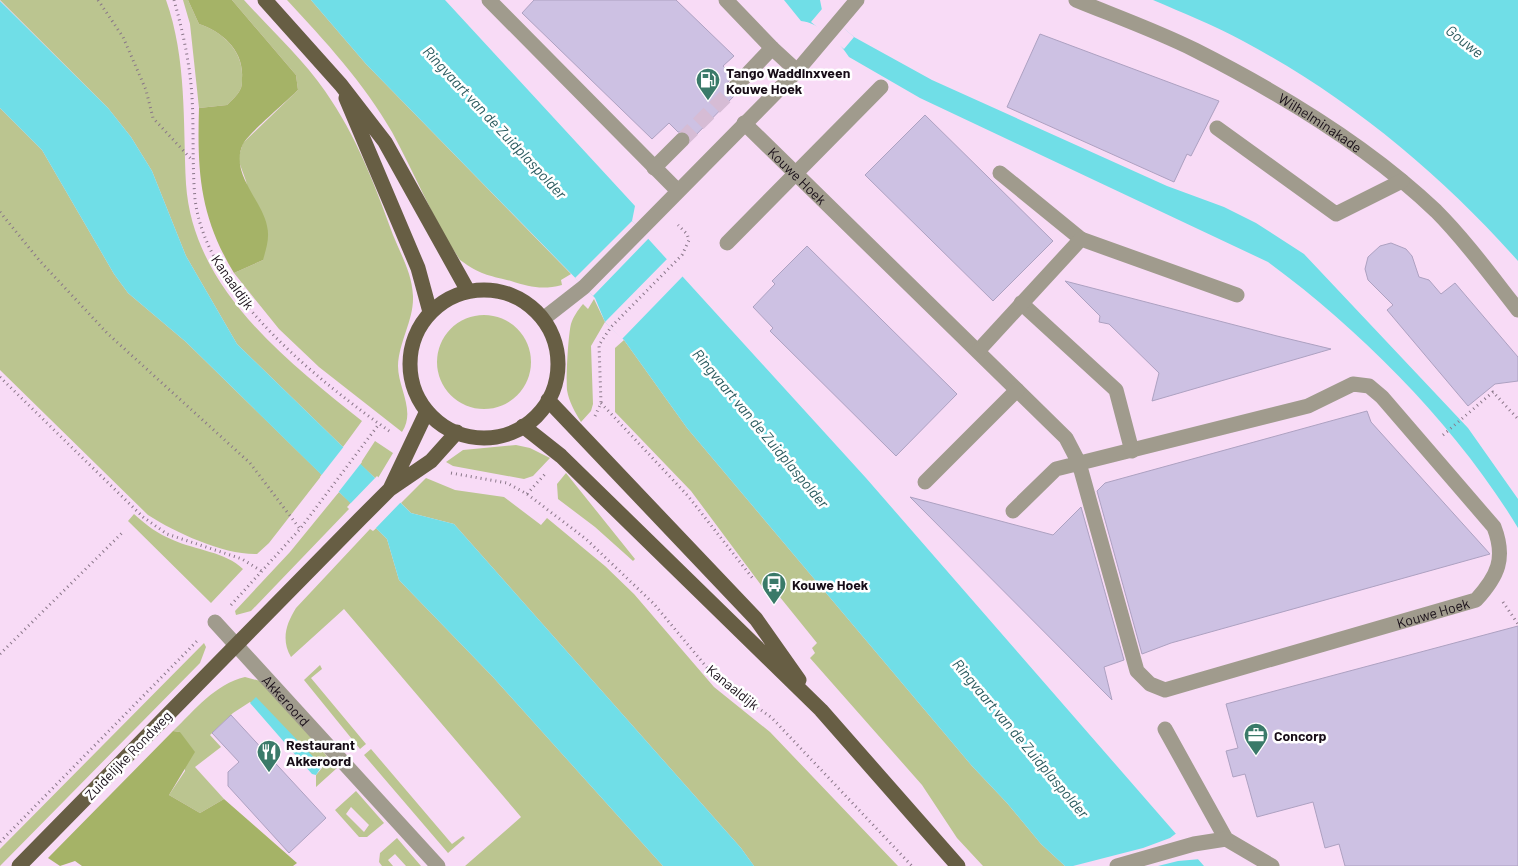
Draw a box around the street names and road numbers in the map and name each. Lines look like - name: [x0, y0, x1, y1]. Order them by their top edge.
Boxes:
- street label: Wilhelminakade: [1276, 89, 1366, 156]
- street label: Kouwe Hoek: [765, 143, 830, 208]
- street label: Kanaaldijk: [208, 252, 258, 312]
- street label: Kouwe Hoek: [1395, 594, 1471, 631]
- street label: Kanaaldijk: [703, 661, 763, 713]
- street label: Akkeroord: [259, 671, 314, 729]
- street label: Zuidelijke Rondweg: [81, 707, 175, 803]

